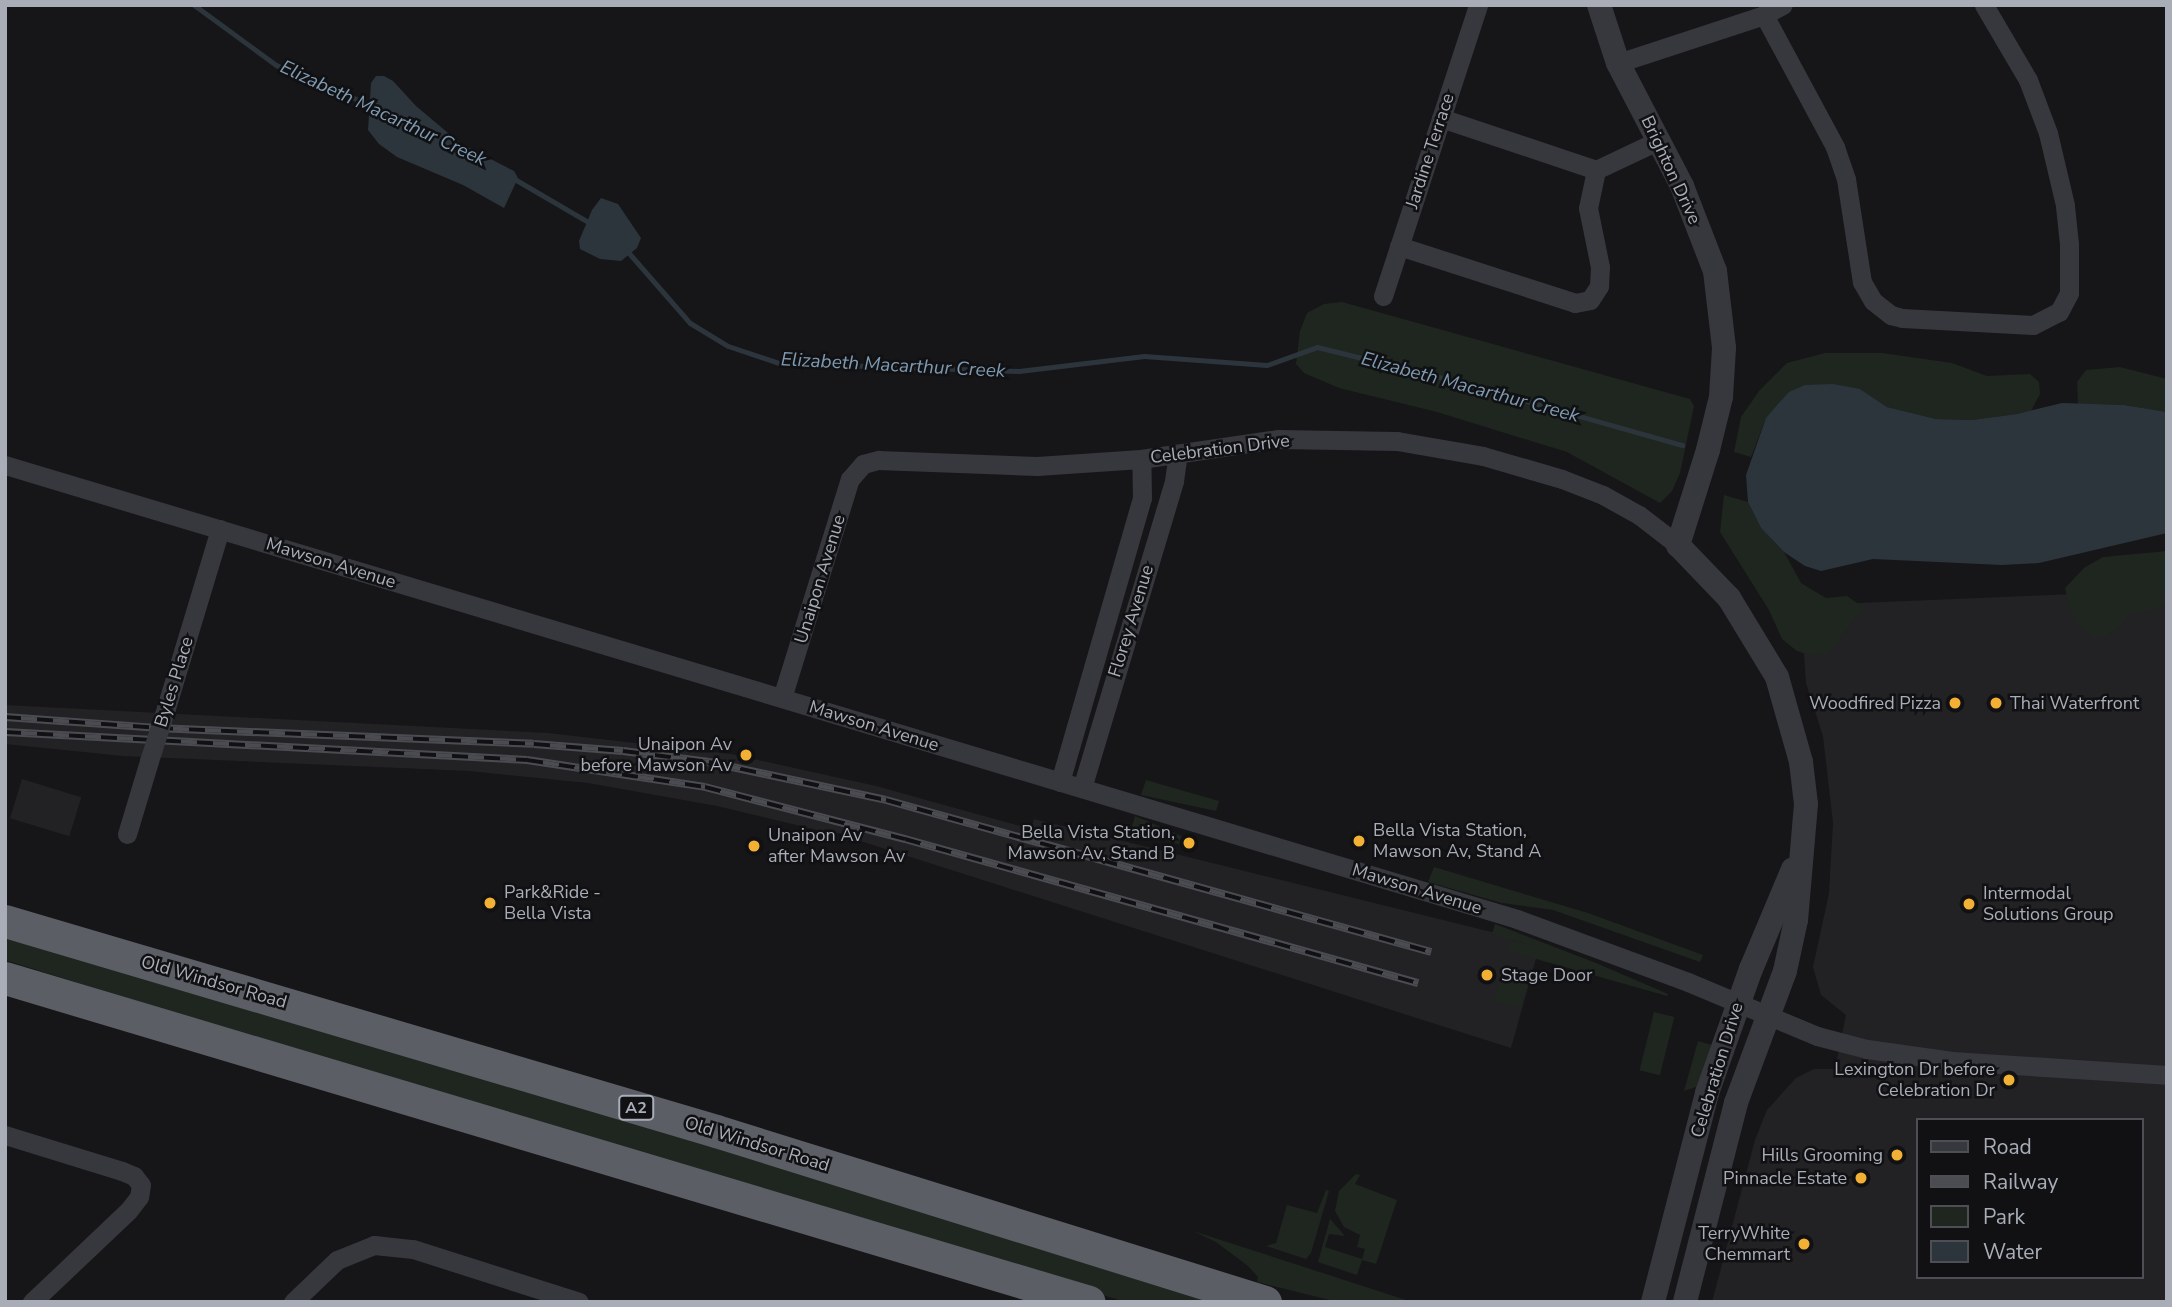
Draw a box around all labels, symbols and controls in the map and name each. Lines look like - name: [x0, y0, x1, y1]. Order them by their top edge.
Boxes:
- water label: Elizabeth Macarthur Creek: [276, 56, 490, 172]
- street label: Jardine Terrace: [1401, 91, 1459, 211]
- street label: Brighton Drive: [1636, 112, 1706, 228]
- water label: Elizabeth Macarthur Creek: [1358, 348, 1582, 428]
- water label: Elizabeth Macarthur Creek: [780, 349, 1006, 383]
- street label: Celebration Drive: [1149, 430, 1291, 468]
- street label: Unaipon Avenue: [790, 512, 850, 646]
- street label: Mawson Avenue: [263, 533, 399, 593]
- street label: Florey Avenue: [1104, 562, 1158, 680]
- street label: Byles Place: [150, 634, 198, 730]
- place label: Woodfired Pizza: [1809, 692, 1941, 714]
- place label: Thai Waterfront: [2010, 692, 2139, 714]
- marker: Woodfired Pizza: [1947, 695, 1963, 711]
- marker: Thai Waterfront: [1988, 695, 2004, 711]
- street label: Mawson Avenue: [806, 696, 942, 756]
- place label: Unaipon Av before Mawson Av: [580, 734, 732, 776]
- marker: Unaipon Av before Mawson Av: [738, 747, 754, 763]
- place label: Bella Vista Station, Mawson Av, Stand A: [1373, 820, 1541, 862]
- place label: Bella Vista Station, Mawson Av, Stand B: [1008, 822, 1175, 864]
- place label: Unaipon Av after Mawson Av: [768, 825, 905, 868]
- marker: Bella Vista Station, Mawson Av, Stand A: [1351, 833, 1367, 849]
- marker: Bella Vista Station, Mawson Av, Stand B: [1181, 835, 1197, 851]
- marker: Unaipon Av after Mawson Av: [746, 838, 762, 854]
- street label: Mawson Avenue: [1349, 859, 1485, 919]
- place label: Park&Ride - Bella Vista: [504, 882, 601, 924]
- place label: Intermodal Solutions Group: [1983, 883, 2113, 926]
- marker: Park&Ride - Bella Vista: [482, 895, 498, 911]
- marker: Intermodal Solutions Group: [1961, 896, 1977, 912]
- street label: Old Windsor Road: [139, 951, 289, 1013]
- place label: Stage Door: [1501, 964, 1592, 986]
- marker: Stage Door: [1479, 967, 1495, 983]
- street label: Celebration Drive: [1686, 1000, 1748, 1140]
- place label: Lexington Dr before Celebration Dr: [1834, 1059, 1995, 1102]
- marker: Lexington Dr before Celebration Dr: [2001, 1072, 2017, 1088]
- road number: A2: [617, 1096, 655, 1120]
- street label: Old Windsor Road: [682, 1112, 832, 1176]
- legend: [1916, 1118, 2144, 1279]
- text: Road: [1983, 1133, 2032, 1161]
- place label: Hills Grooming: [1762, 1144, 1883, 1166]
- marker: Hills Grooming: [1889, 1147, 1905, 1163]
- place label: Pinnacle Estate: [1723, 1167, 1847, 1189]
- text: Railway: [1983, 1168, 2058, 1196]
- marker: Pinnacle Estate: [1853, 1170, 1869, 1186]
- text: Park: [1983, 1203, 2025, 1231]
- place label: TerryWhite Chemmart: [1698, 1223, 1790, 1266]
- marker: TerryWhite Chemmart: [1796, 1236, 1812, 1252]
- text: Water: [1983, 1238, 2042, 1266]

